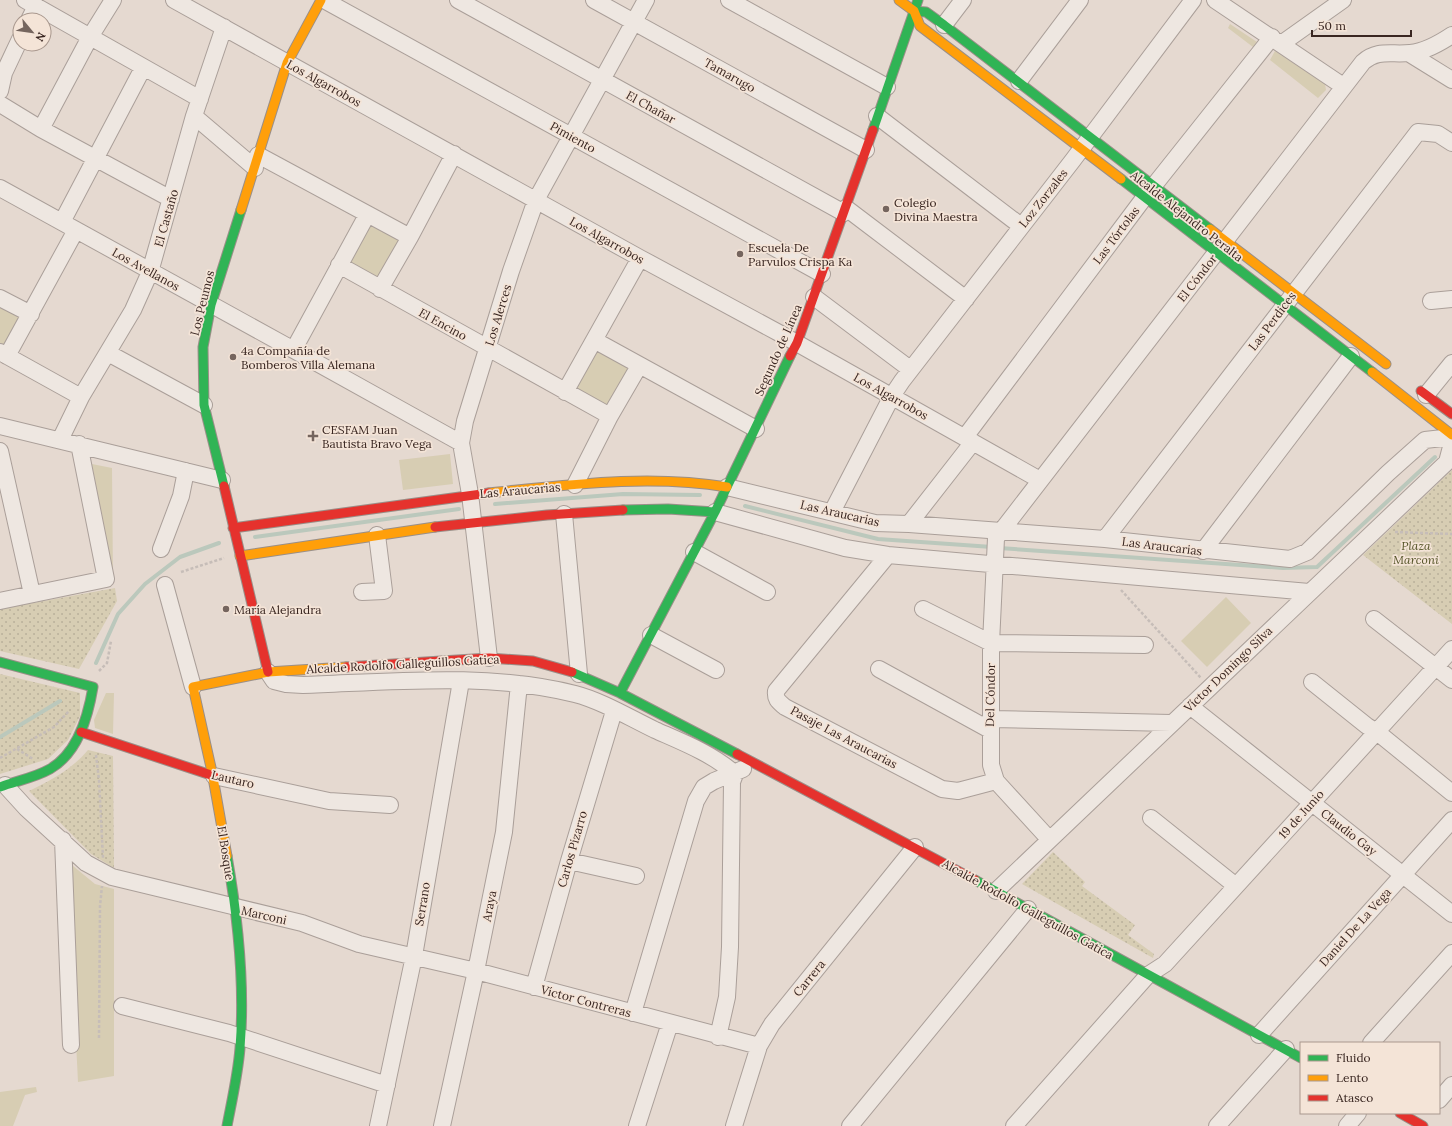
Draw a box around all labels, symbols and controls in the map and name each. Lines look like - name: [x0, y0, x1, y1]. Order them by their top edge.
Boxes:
- north arrow: [12, 12, 52, 52]
- scale bar: [1312, 12, 1411, 38]
- text: 50 m: [1318, 18, 1346, 33]
- text: N: [32, 30, 49, 44]
- street label: Tamarugo: [702, 55, 758, 95]
- street label: Los Algarrobos: [284, 56, 364, 110]
- street label: El Chañar: [624, 87, 679, 127]
- street label: Pimiento: [547, 118, 599, 156]
- street label: Loz Zorzales: [1015, 165, 1071, 230]
- street label: Alcalde Alejandro Peralta: [1127, 167, 1246, 265]
- street label: El Castaño: [151, 187, 181, 249]
- place label: Colegio Divina Maestra: [894, 195, 978, 224]
- street label: Las Tórtolas: [1089, 203, 1143, 267]
- marker: Colegio Divina Maestra: [881, 204, 891, 214]
- street label: Los Algarrobos: [567, 213, 647, 267]
- place label: Escuela De Parvulos Crispa Ka: [748, 240, 852, 269]
- street label: Los Avellanos: [110, 244, 183, 294]
- marker: Escuela De Parvulos Crispa Ka: [735, 249, 745, 259]
- street label: El Cóndor: [1174, 251, 1221, 305]
- street label: Los Peumos: [187, 268, 217, 337]
- street label: Los Alerces: [482, 282, 515, 348]
- street label: Las Perdices: [1245, 288, 1299, 353]
- street label: Segundo de Línea: [751, 302, 805, 398]
- street label: El Encino: [416, 305, 470, 343]
- place label: 4a Compañía de Bomberos Villa Alemana: [241, 343, 375, 372]
- marker: 4a Compañía de Bomberos Villa Alemana: [228, 352, 238, 362]
- street label: Los Algarrobos: [851, 369, 931, 423]
- place label: CESFAM Juan Bautista Bravo Vega: [322, 422, 432, 451]
- marker: CESFAM Juan Bautista Bravo Vega: [307, 430, 319, 442]
- street label: Las Araucarias: [479, 479, 561, 501]
- street label: Las Araucarias: [799, 497, 882, 530]
- street label: Las Araucarias: [1121, 534, 1203, 558]
- park label: Plaza Marconi: [1393, 538, 1439, 567]
- place label: María Alejandra: [234, 602, 322, 617]
- marker: María Alejandra: [221, 604, 231, 614]
- street label: Víctor Domingo Silva: [1180, 623, 1275, 716]
- street label: Alcalde Rodolfo Galleguillos Gatica: [305, 651, 500, 677]
- street label: Del Cóndor: [982, 662, 998, 727]
- street label: Pasaje Las Araucarias: [788, 702, 900, 772]
- street label: Lautaro: [210, 767, 256, 791]
- street label: 19 de Junio: [1275, 786, 1327, 842]
- street label: Claudio Gay: [1318, 805, 1381, 859]
- street label: Carlos Pizarro: [554, 809, 590, 889]
- street label: El Bosque: [214, 825, 238, 882]
- street label: Alcalde Rodolfo Galleguillos Gatica: [939, 855, 1116, 962]
- street label: Serrano: [411, 881, 433, 927]
- street label: Daniel De La Vega: [1316, 885, 1394, 969]
- street label: Araya: [478, 889, 499, 924]
- street label: Marconi: [240, 902, 288, 928]
- street label: Carrera: [790, 957, 828, 999]
- street label: Víctor Contreras: [538, 981, 633, 1020]
- legend: [1300, 1042, 1440, 1114]
- text: Fluido: [1336, 1050, 1371, 1065]
- text: Lento: [1336, 1070, 1368, 1085]
- text: Atasco: [1335, 1090, 1373, 1105]

